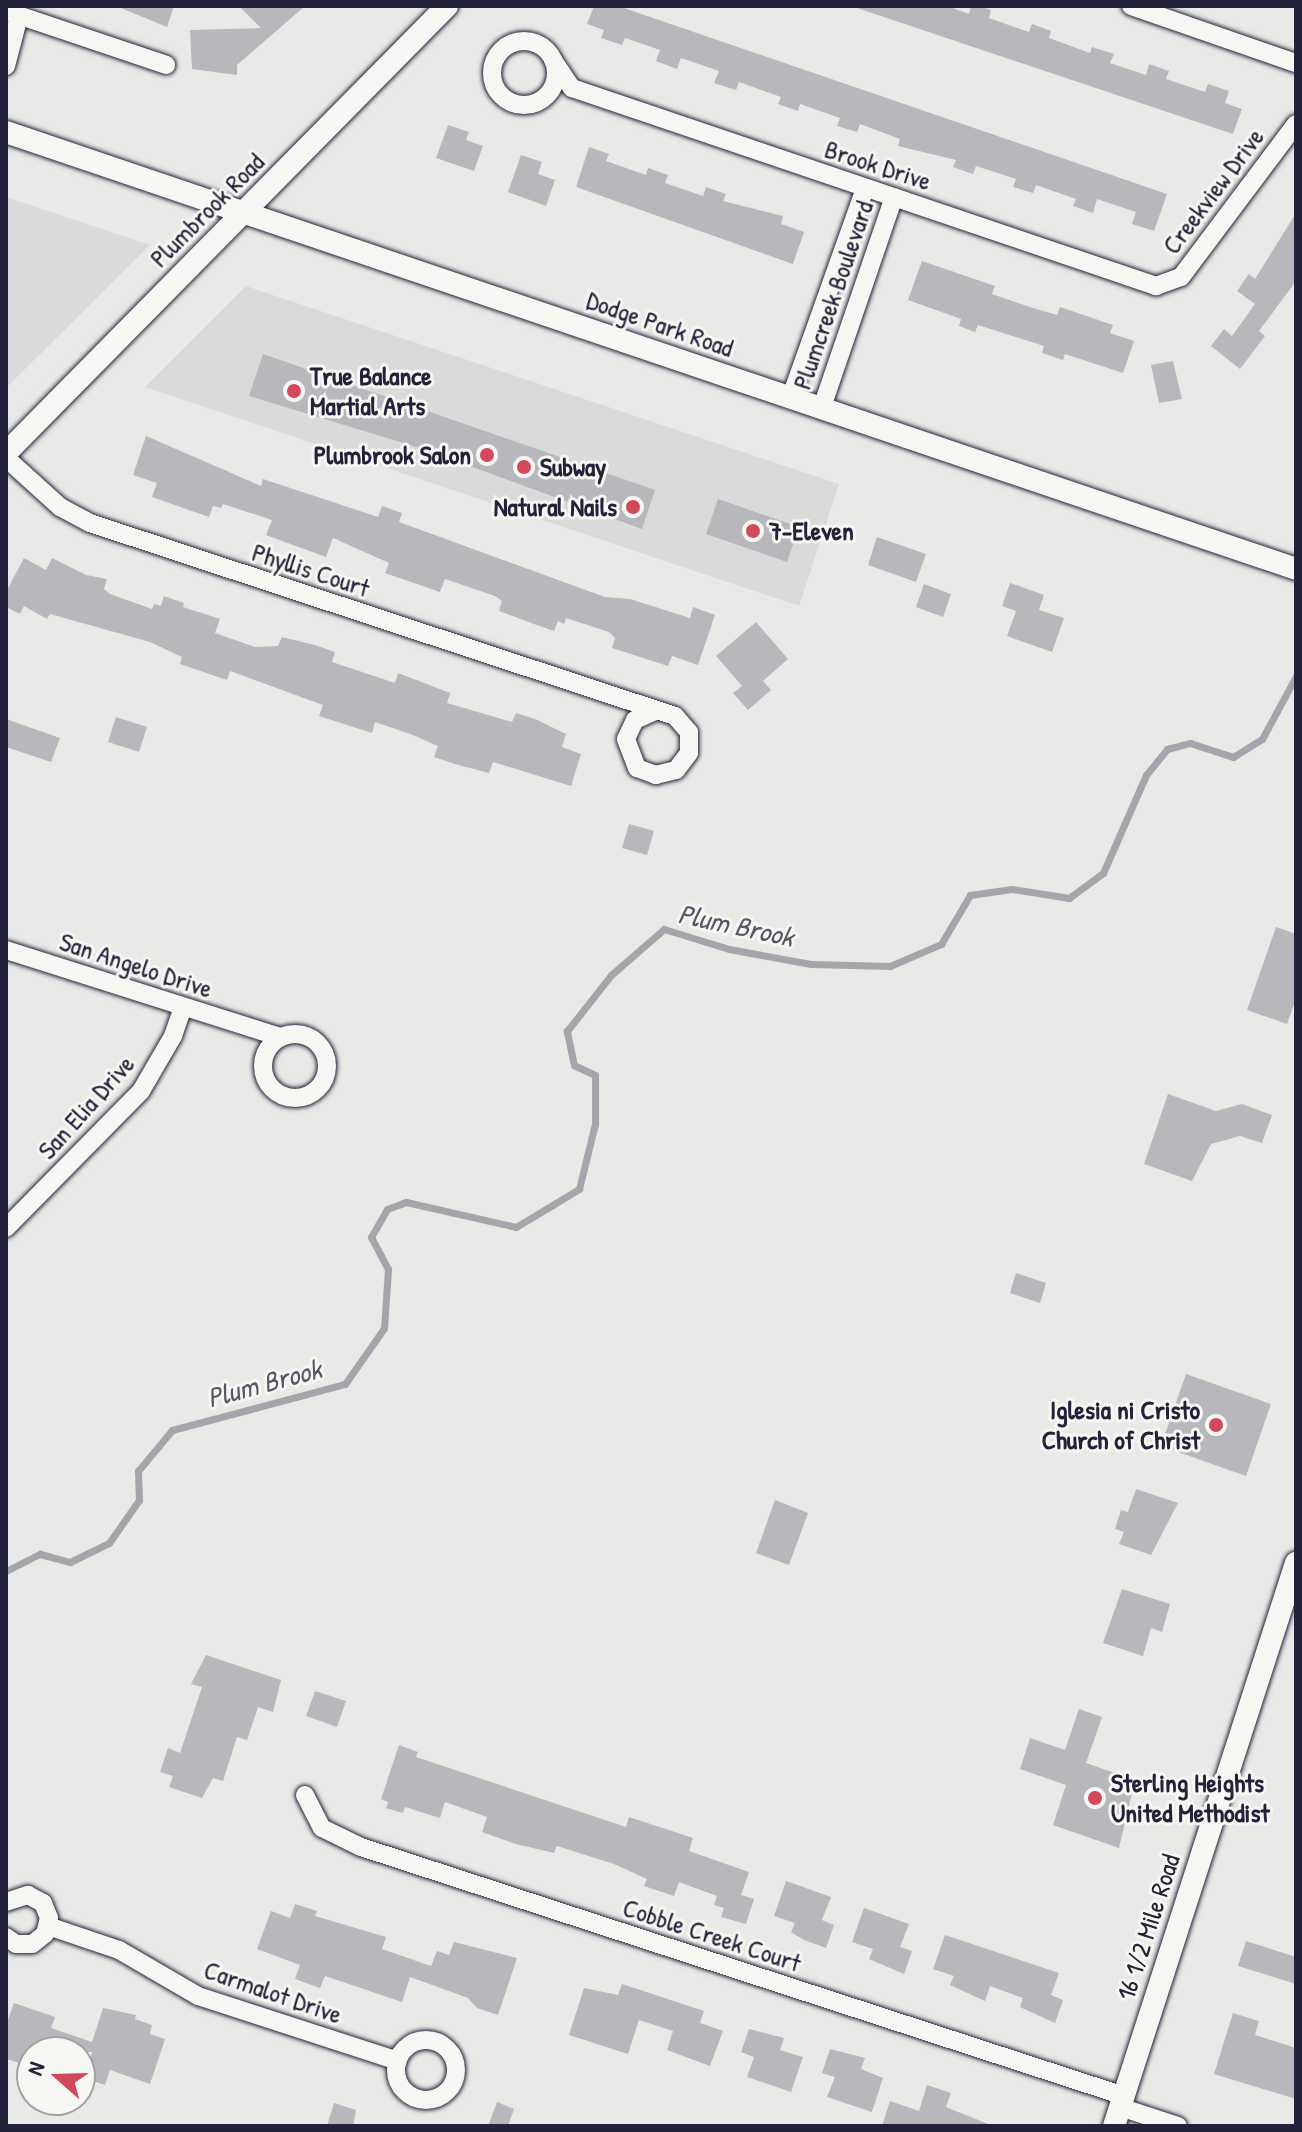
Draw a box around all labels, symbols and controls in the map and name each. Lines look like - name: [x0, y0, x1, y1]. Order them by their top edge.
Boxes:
- street label: Creekview Drive: [1156, 122, 1270, 260]
- street label: Brook Drive: [821, 133, 935, 197]
- street label: Plumbrook Road: [143, 146, 271, 274]
- street label: Plumcreek Boulevard: [786, 197, 880, 393]
- street label: Dodge Park Road: [583, 284, 737, 364]
- place label: True Balance Martial Arts: [310, 360, 432, 422]
- marker: True Balance Martial Arts: [285, 382, 303, 400]
- place label: Plumbrook Salon: [314, 439, 471, 471]
- marker: Plumbrook Salon: [478, 446, 496, 464]
- place label: Subway: [540, 451, 606, 483]
- marker: Subway: [515, 458, 533, 476]
- place label: Natural Nails: [494, 491, 617, 523]
- marker: Natural Nails: [624, 498, 642, 516]
- place label: 7-Eleven: [769, 515, 854, 547]
- marker: 7-Eleven: [744, 522, 762, 540]
- street label: Phyllis Court: [248, 536, 374, 604]
- water label: Plum Brook: [675, 896, 797, 954]
- street label: San Angelo Drive: [56, 926, 216, 1004]
- street label: San Elia Drive: [31, 1049, 141, 1165]
- water label: Plum Brook: [203, 1352, 325, 1414]
- place label: Iglesia ni Cristo Church of Christ: [1042, 1394, 1200, 1456]
- marker: Iglesia ni Cristo Church of Christ: [1207, 1416, 1225, 1434]
- place label: Sterling Heights United Methodist: [1111, 1767, 1269, 1828]
- marker: Sterling Heights United Methodist: [1086, 1789, 1104, 1807]
- street label: 16 1/2 Mile Road: [1110, 1850, 1186, 2004]
- street label: Cobble Creek Court: [619, 1892, 805, 1978]
- street label: Carmalot Drive: [200, 1954, 346, 2030]
- north arrow: [16, 2036, 96, 2116]
- text: N: [19, 2058, 51, 2079]

